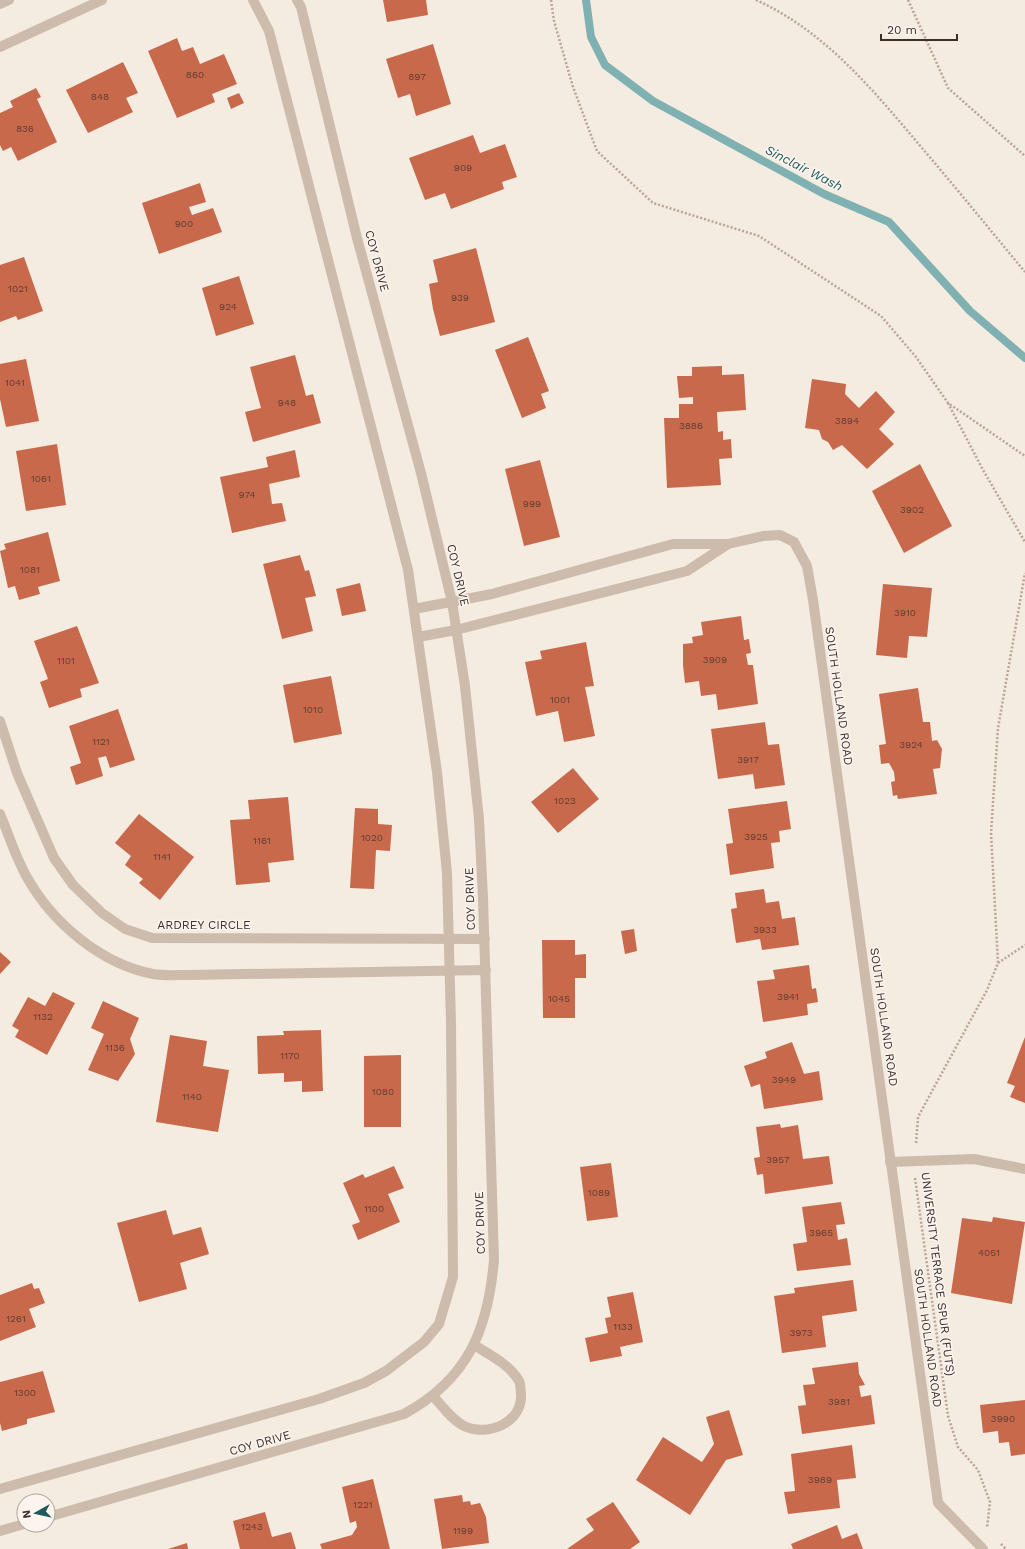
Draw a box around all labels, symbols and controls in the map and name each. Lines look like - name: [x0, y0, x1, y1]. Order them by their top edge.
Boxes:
- scale bar: [881, 16, 957, 42]
- text: 20 m: [887, 23, 917, 37]
- house number: 860: [186, 69, 204, 80]
- house number: 897: [408, 71, 426, 82]
- house number: 848: [91, 91, 109, 102]
- house number: 836: [16, 123, 34, 134]
- water label: Sinclair Wash: [763, 142, 845, 194]
- house number: 909: [454, 162, 472, 173]
- house number: 900: [175, 218, 193, 229]
- street label: COY DRIVE: [362, 229, 392, 294]
- house number: 1021: [8, 283, 28, 294]
- house number: 939: [451, 292, 469, 303]
- house number: 924: [219, 301, 237, 312]
- house number: 1041: [5, 377, 25, 388]
- house number: 948: [278, 397, 296, 408]
- house number: 3894: [835, 415, 859, 426]
- house number: 3886: [679, 420, 703, 431]
- house number: 1061: [31, 473, 51, 484]
- house number: 974: [238, 489, 256, 500]
- house number: 999: [523, 498, 541, 509]
- house number: 3902: [900, 504, 924, 515]
- street label: COY DRIVE: [444, 543, 472, 608]
- house number: 1081: [20, 564, 40, 575]
- house number: 3910: [894, 607, 916, 618]
- street label: SOUTH HOLLAND ROAD: [822, 626, 856, 766]
- house number: 3909: [703, 654, 727, 665]
- house number: 1101: [57, 655, 75, 666]
- house number: 1001: [550, 694, 570, 705]
- house number: 1010: [303, 704, 323, 715]
- house number: 1121: [92, 736, 110, 747]
- house number: 3924: [899, 739, 923, 750]
- house number: 3917: [737, 754, 759, 765]
- house number: 1023: [554, 795, 576, 806]
- house number: 3925: [744, 831, 768, 842]
- house number: 1020: [361, 832, 383, 843]
- house number: 1161: [253, 835, 271, 846]
- house number: 1141: [153, 851, 171, 862]
- street label: COY DRIVE: [462, 867, 478, 931]
- street label: ARDREY CIRCLE: [157, 918, 251, 932]
- house number: 3933: [753, 924, 777, 935]
- street label: SOUTH HOLLAND ROAD: [867, 947, 901, 1087]
- house number: 3941: [777, 991, 799, 1002]
- house number: 1045: [548, 993, 570, 1004]
- house number: 1132: [33, 1011, 53, 1022]
- house number: 1136: [105, 1042, 125, 1053]
- house number: 1170: [280, 1050, 300, 1061]
- house number: 3949: [772, 1074, 796, 1085]
- house number: 1080: [372, 1086, 394, 1097]
- house number: 1140: [182, 1091, 202, 1102]
- house number: 3957: [766, 1154, 790, 1165]
- street label: UNIVERSITY TERRACE SPUR (FUTS): [919, 1171, 957, 1377]
- house number: 1089: [588, 1187, 610, 1198]
- street label: COY DRIVE: [472, 1191, 488, 1255]
- house number: 1100: [364, 1203, 384, 1214]
- house number: 3965: [809, 1227, 833, 1238]
- house number: 4051: [978, 1247, 1000, 1258]
- street label: SOUTH HOLLAND ROAD: [911, 1268, 945, 1408]
- house number: 1261: [6, 1313, 26, 1324]
- house number: 1133: [613, 1321, 633, 1332]
- house number: 3973: [789, 1327, 813, 1338]
- house number: 1300: [14, 1387, 36, 1398]
- house number: 3981: [828, 1396, 850, 1407]
- house number: 3990: [991, 1413, 1015, 1424]
- street label: COY DRIVE: [228, 1427, 293, 1458]
- house number: 3989: [808, 1474, 832, 1485]
- north arrow: [16, 1493, 56, 1533]
- house number: 1221: [353, 1499, 373, 1510]
- text: N: [20, 1509, 34, 1519]
- house number: 1243: [241, 1521, 263, 1532]
- house number: 1199: [453, 1525, 473, 1536]

